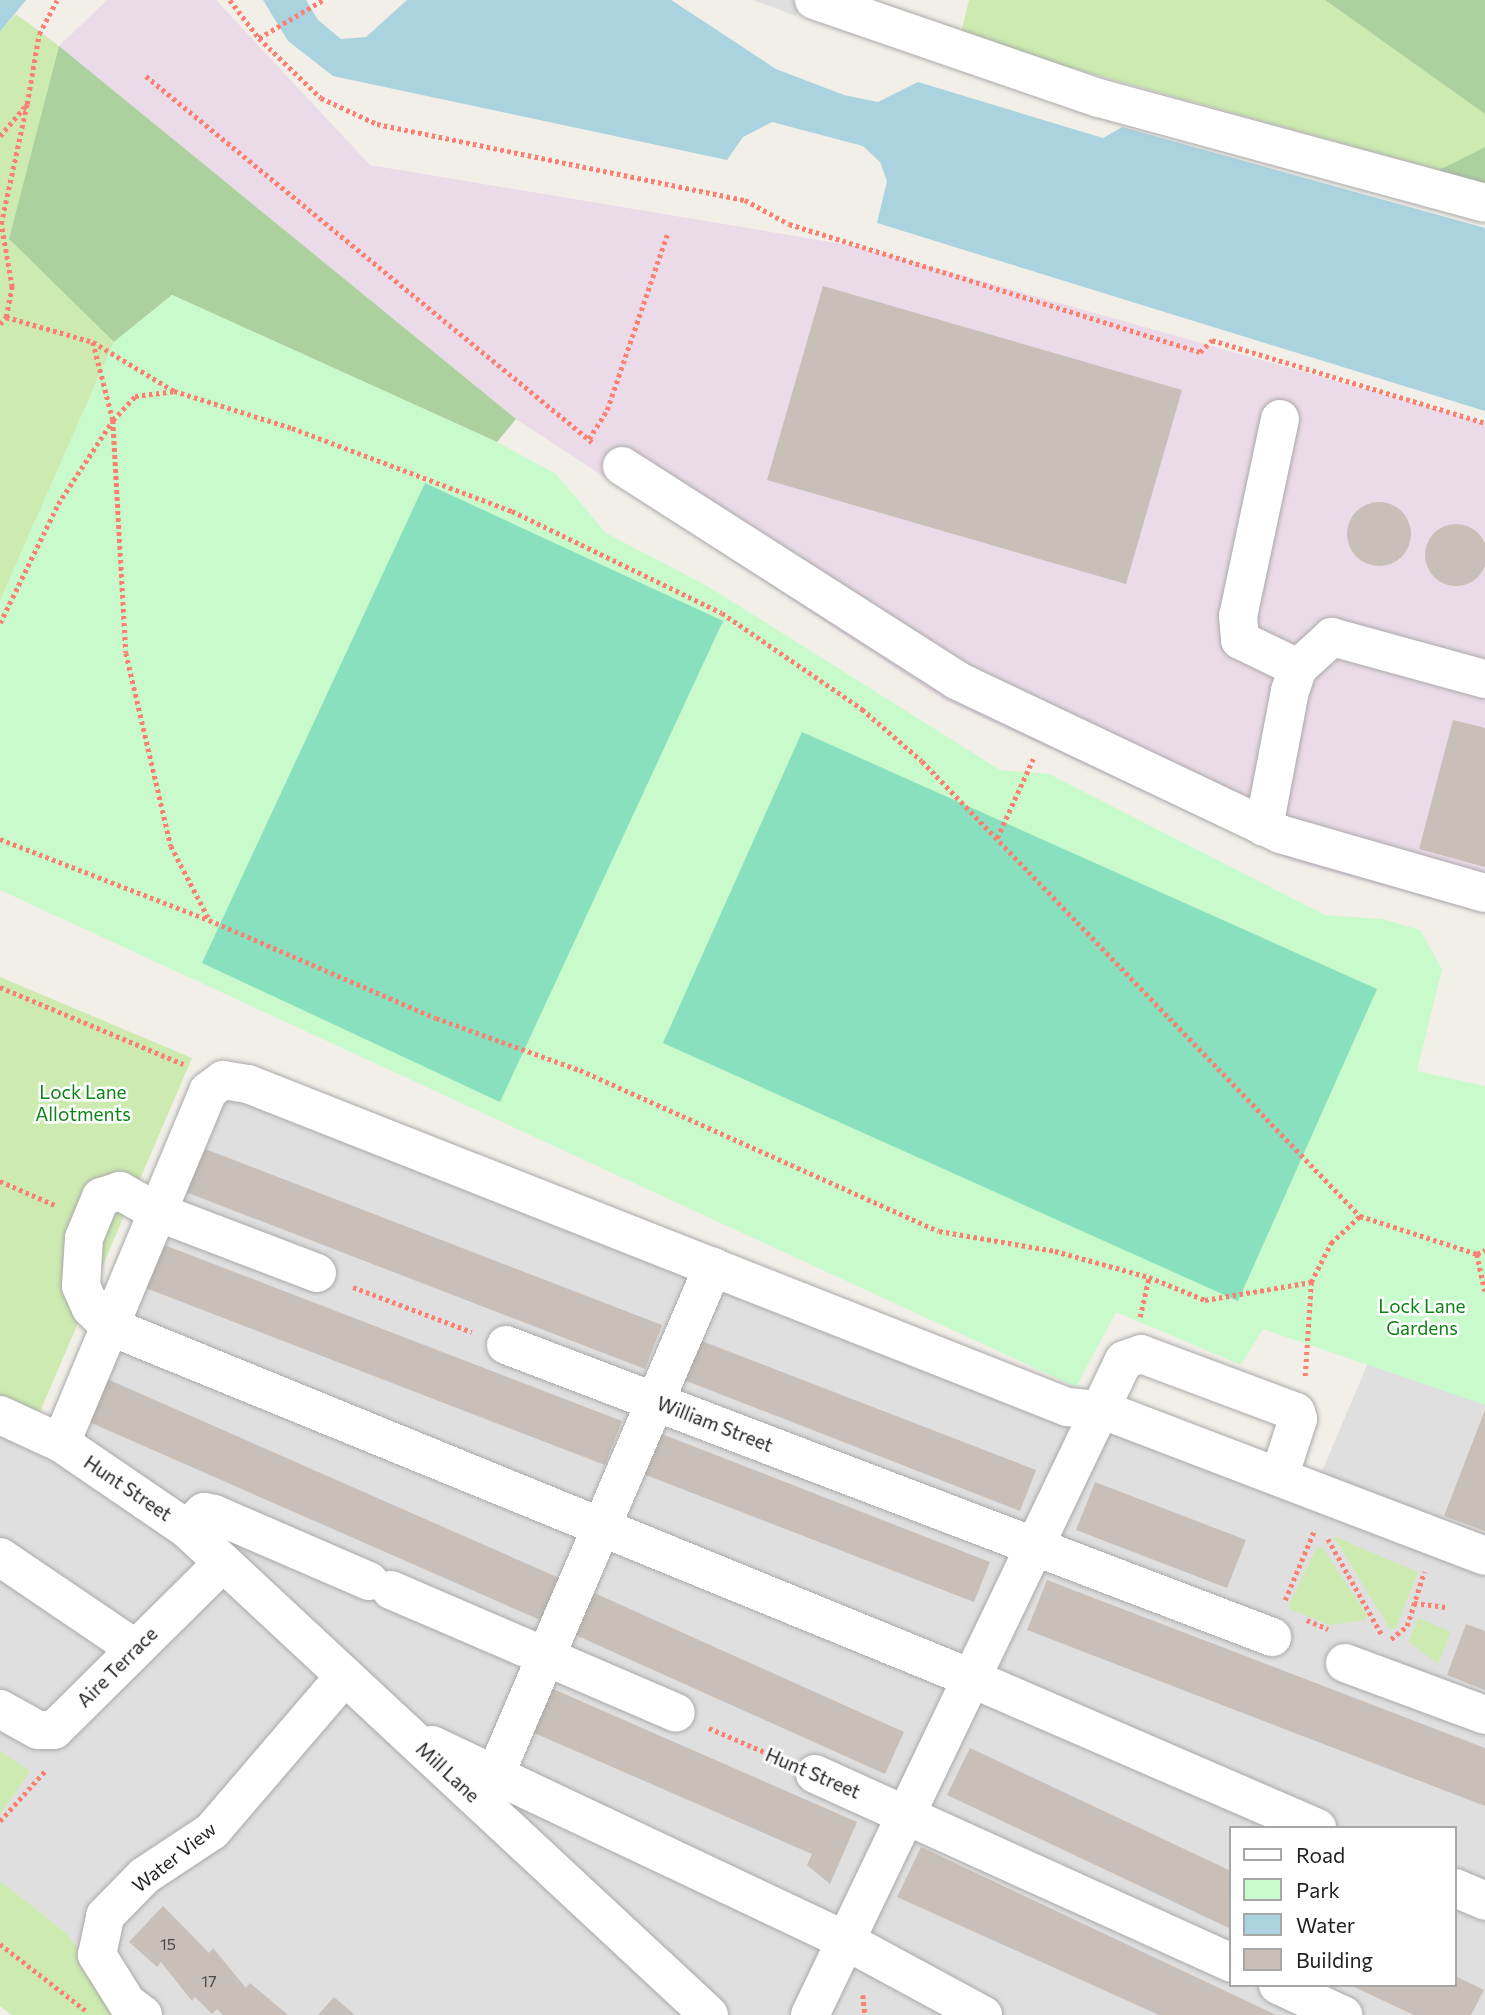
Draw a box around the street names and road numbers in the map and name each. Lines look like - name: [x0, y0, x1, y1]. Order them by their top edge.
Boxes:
- street label: William Street: [654, 1391, 776, 1457]
- street label: Hunt Street: [80, 1450, 176, 1526]
- street label: Aire Terrace: [72, 1622, 162, 1712]
- street label: Mill Lane: [412, 1737, 484, 1807]
- street label: Hunt Street: [762, 1743, 864, 1803]
- street label: Water View: [128, 1817, 220, 1897]

